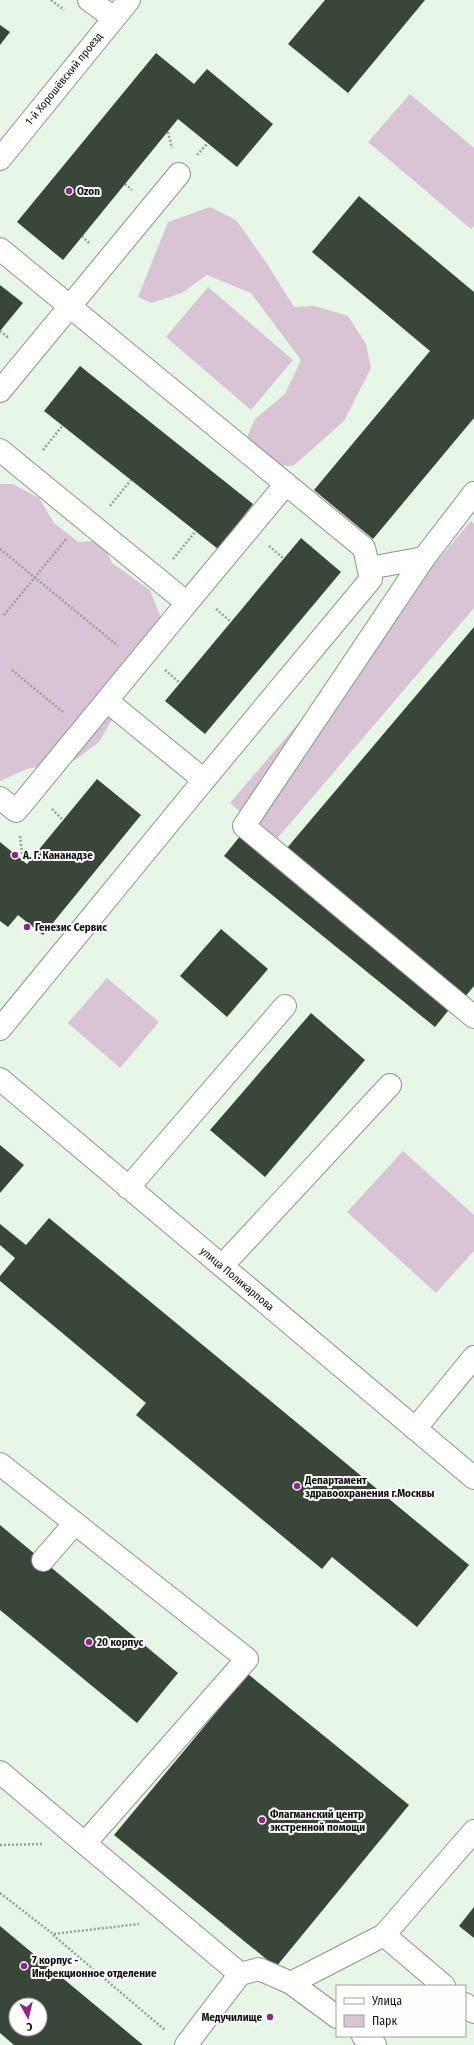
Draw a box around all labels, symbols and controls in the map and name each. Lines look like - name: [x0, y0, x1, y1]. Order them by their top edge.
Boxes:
- street label: 1-й Хорошёвский проезд: [23, 30, 106, 128]
- place label: Ozon: [77, 185, 100, 198]
- marker: Ozon: [64, 186, 74, 196]
- place label: А. Г. Кананадзе: [22, 849, 93, 862]
- marker: А. Г. Кананадзе: [10, 850, 20, 860]
- place label: Генезис Сервис: [35, 921, 107, 934]
- marker: Генезис Сервис: [22, 922, 32, 932]
- street label: улица Поликарпова: [197, 1244, 277, 1314]
- place label: Департамент здравоохранения г.Москвы: [304, 1474, 435, 1500]
- marker: Департамент здравоохранения г.Москвы: [292, 1481, 302, 1491]
- place label: 20 корпус: [96, 1636, 144, 1649]
- marker: 20 корпус: [84, 1637, 94, 1647]
- place label: Флагманский центр экстренной помощи: [270, 1808, 365, 1834]
- marker: Флагманский центр экстренной помощи: [257, 1815, 267, 1825]
- place label: 7 корпус - Инфекционное отделение: [32, 1954, 157, 1980]
- marker: 7 корпус - Инфекционное отделение: [19, 1961, 29, 1971]
- legend: [336, 1985, 466, 2037]
- text: Улица: [371, 1994, 402, 2008]
- north arrow: [8, 1997, 48, 2037]
- place label: Медучилище: [201, 2011, 262, 2024]
- marker: Медучилище: [265, 2012, 275, 2022]
- text: Парк: [372, 2014, 398, 2028]
- text: С: [25, 2020, 33, 2033]

